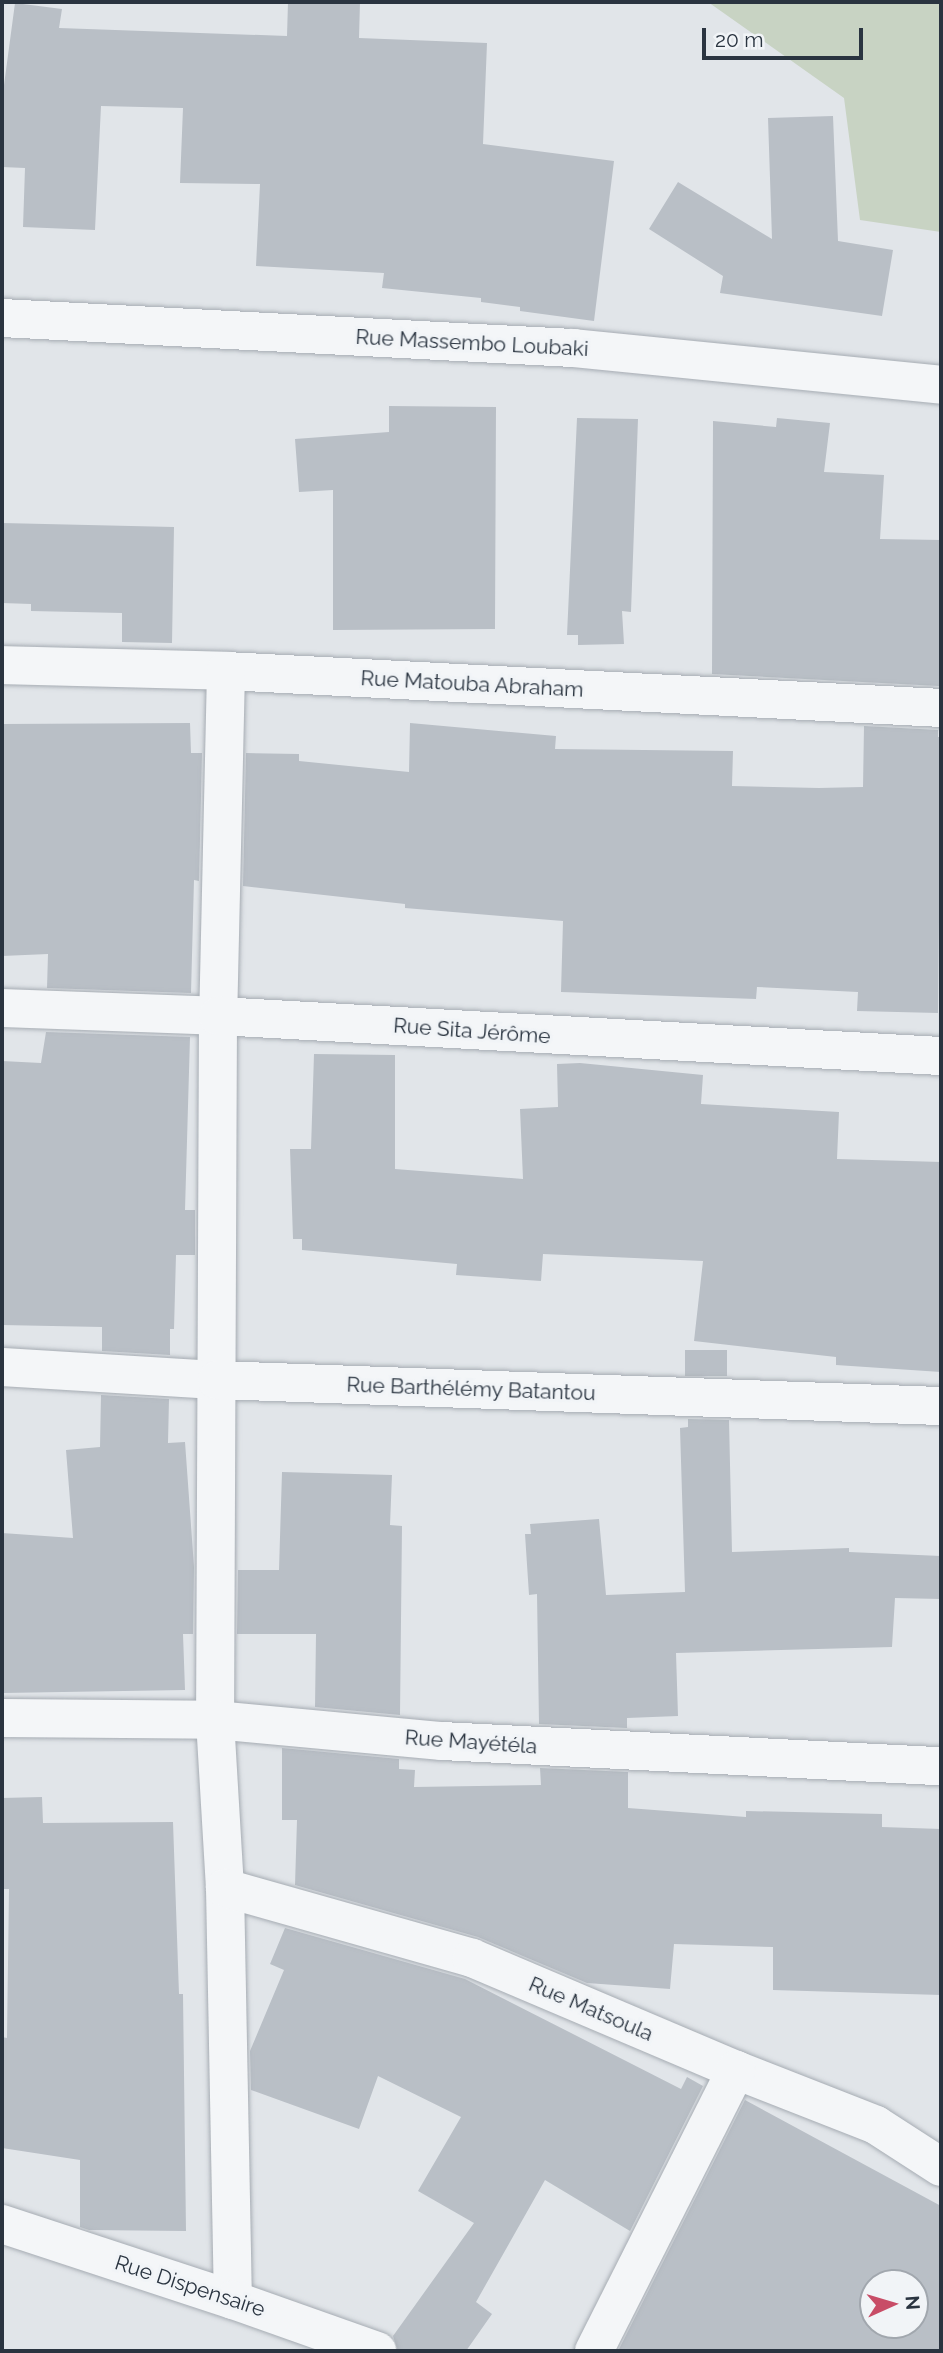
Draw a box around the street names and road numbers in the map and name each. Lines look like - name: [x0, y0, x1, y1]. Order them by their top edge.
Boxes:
- street label: Rue Massembo Loubaki: [355, 324, 589, 362]
- street label: Rue Matouba Abraham: [360, 666, 584, 702]
- street label: Rue Sita Jérôme: [392, 1013, 552, 1049]
- street label: Rue Barthélémy Batantou: [346, 1372, 596, 1406]
- street label: Rue Mayétéla: [404, 1725, 538, 1759]
- street label: Rue Matsoula: [525, 1971, 657, 2047]
- street label: Rue Dispensaire: [112, 2250, 268, 2322]

